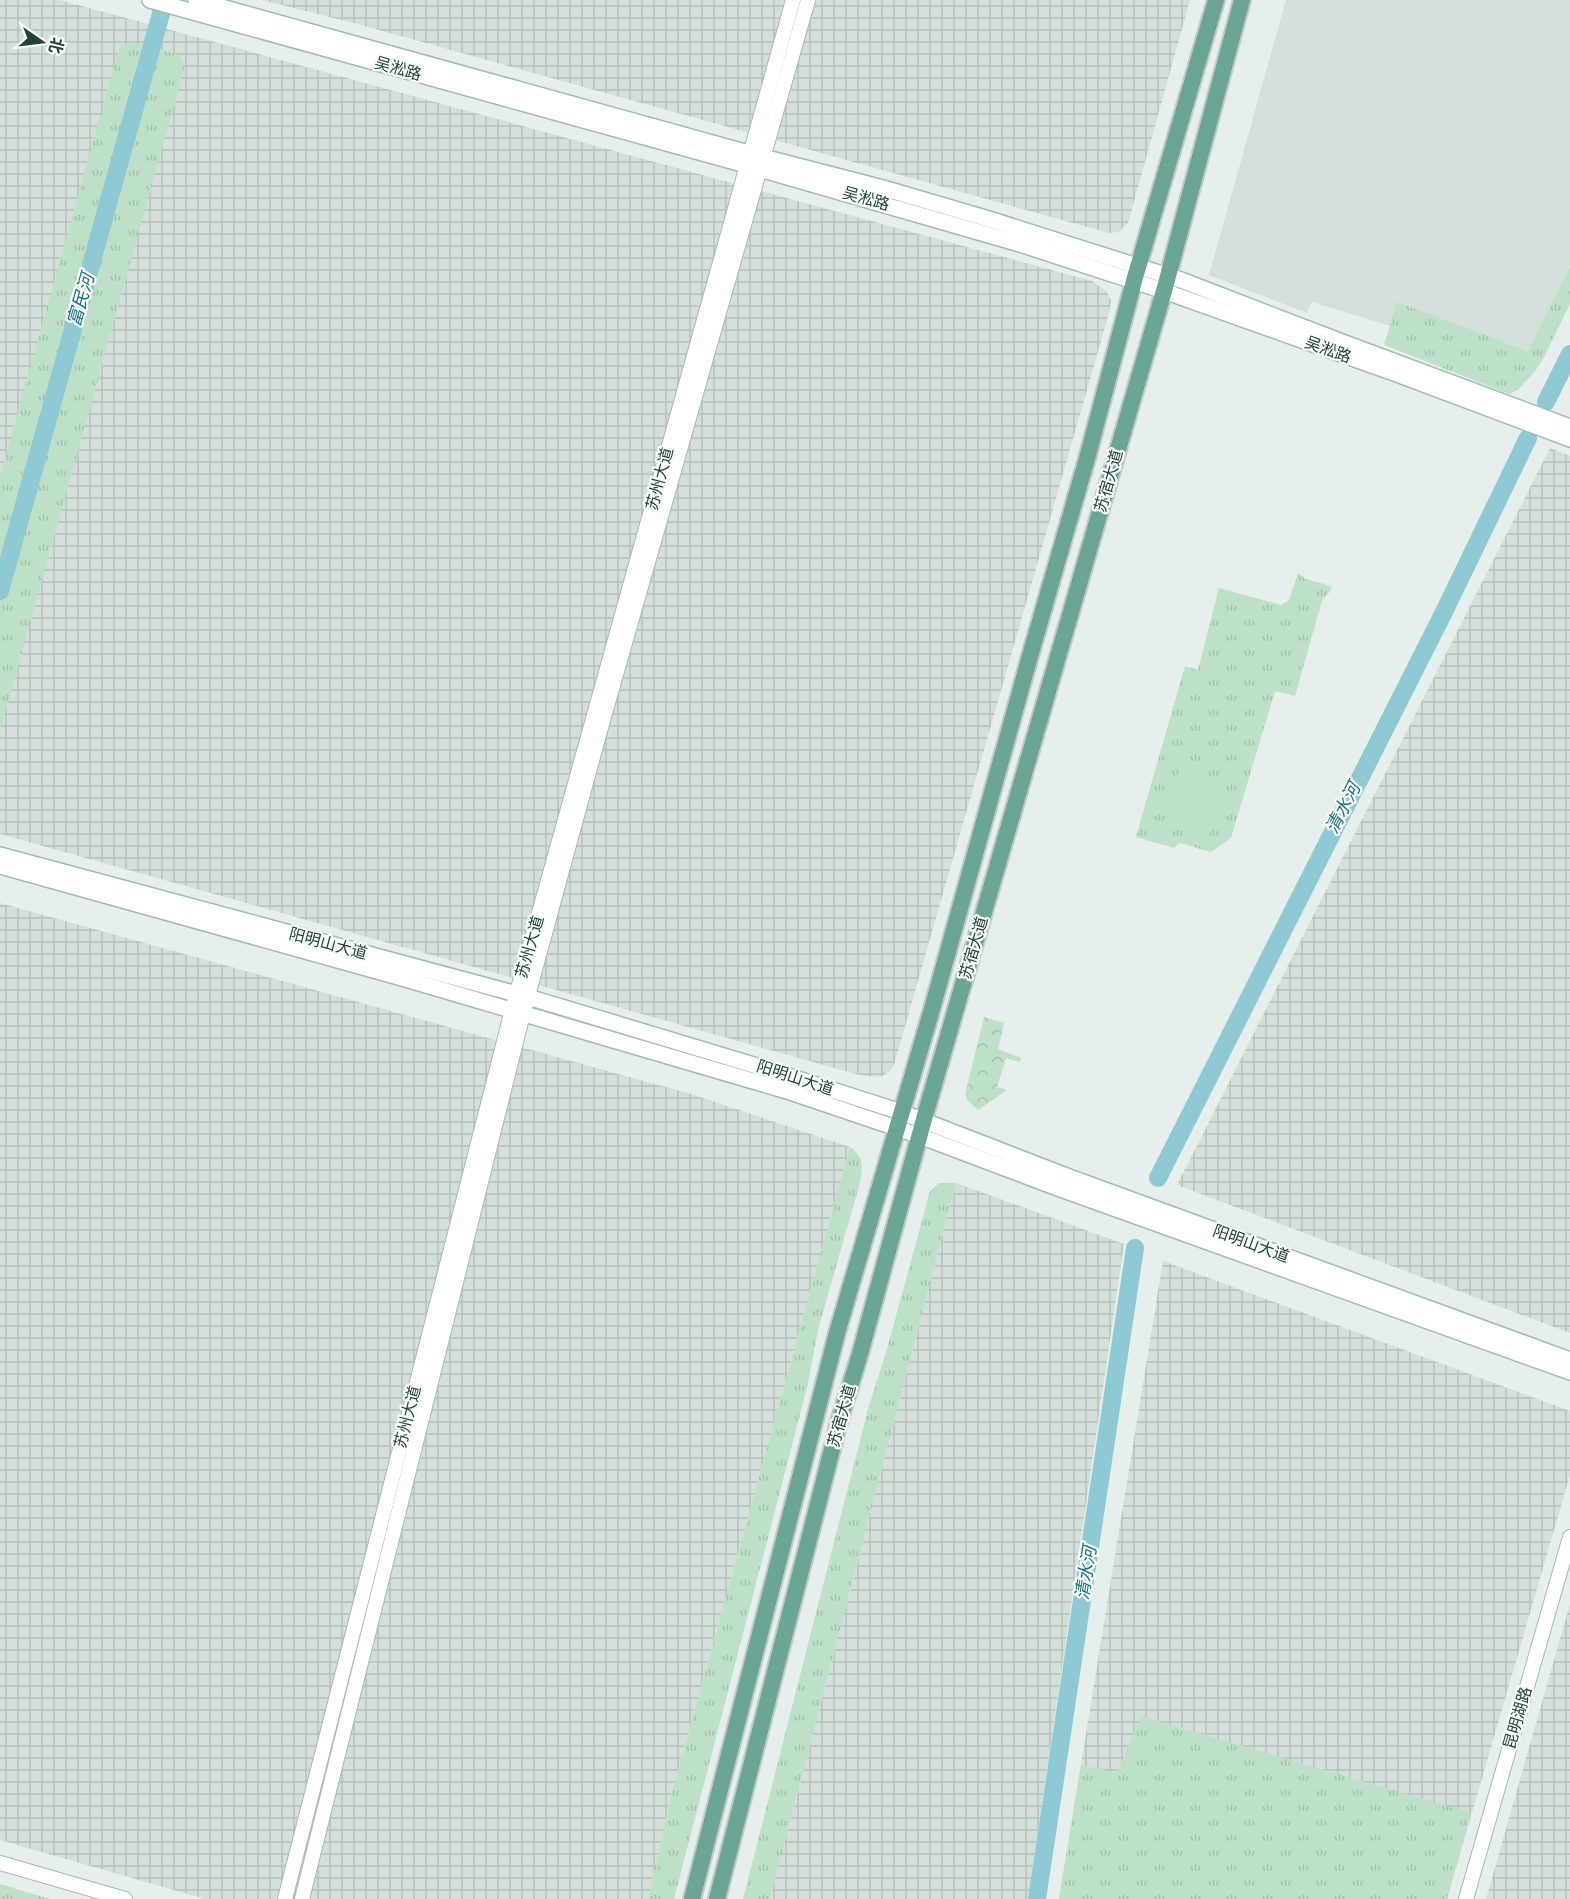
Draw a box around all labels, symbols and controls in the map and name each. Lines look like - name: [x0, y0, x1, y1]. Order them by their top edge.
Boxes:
- north arrow: [12, 12, 72, 72]
- text: 北: [43, 35, 68, 56]
- street label: 吴淞路: [372, 52, 424, 86]
- street label: 吴淞路: [840, 182, 892, 216]
- water label: 富民河: [62, 268, 101, 329]
- street label: 吴淞路: [1302, 331, 1354, 369]
- street label: 苏州大道: [641, 445, 679, 513]
- street label: 苏宿大道: [1090, 447, 1128, 515]
- water label: 清水河: [1320, 776, 1367, 838]
- street label: 苏州大道: [511, 913, 549, 981]
- street label: 苏宿大道: [955, 914, 993, 982]
- street label: 阳明山大道: [287, 923, 369, 965]
- street label: 阳明山大道: [754, 1055, 836, 1101]
- street label: 阳明山大道: [1210, 1220, 1292, 1268]
- street label: 苏宿大道: [823, 1382, 861, 1450]
- street label: 苏州大道: [390, 1383, 426, 1451]
- water label: 清水河: [1070, 1541, 1103, 1602]
- street label: 昆明湖路: [1499, 1684, 1537, 1752]

